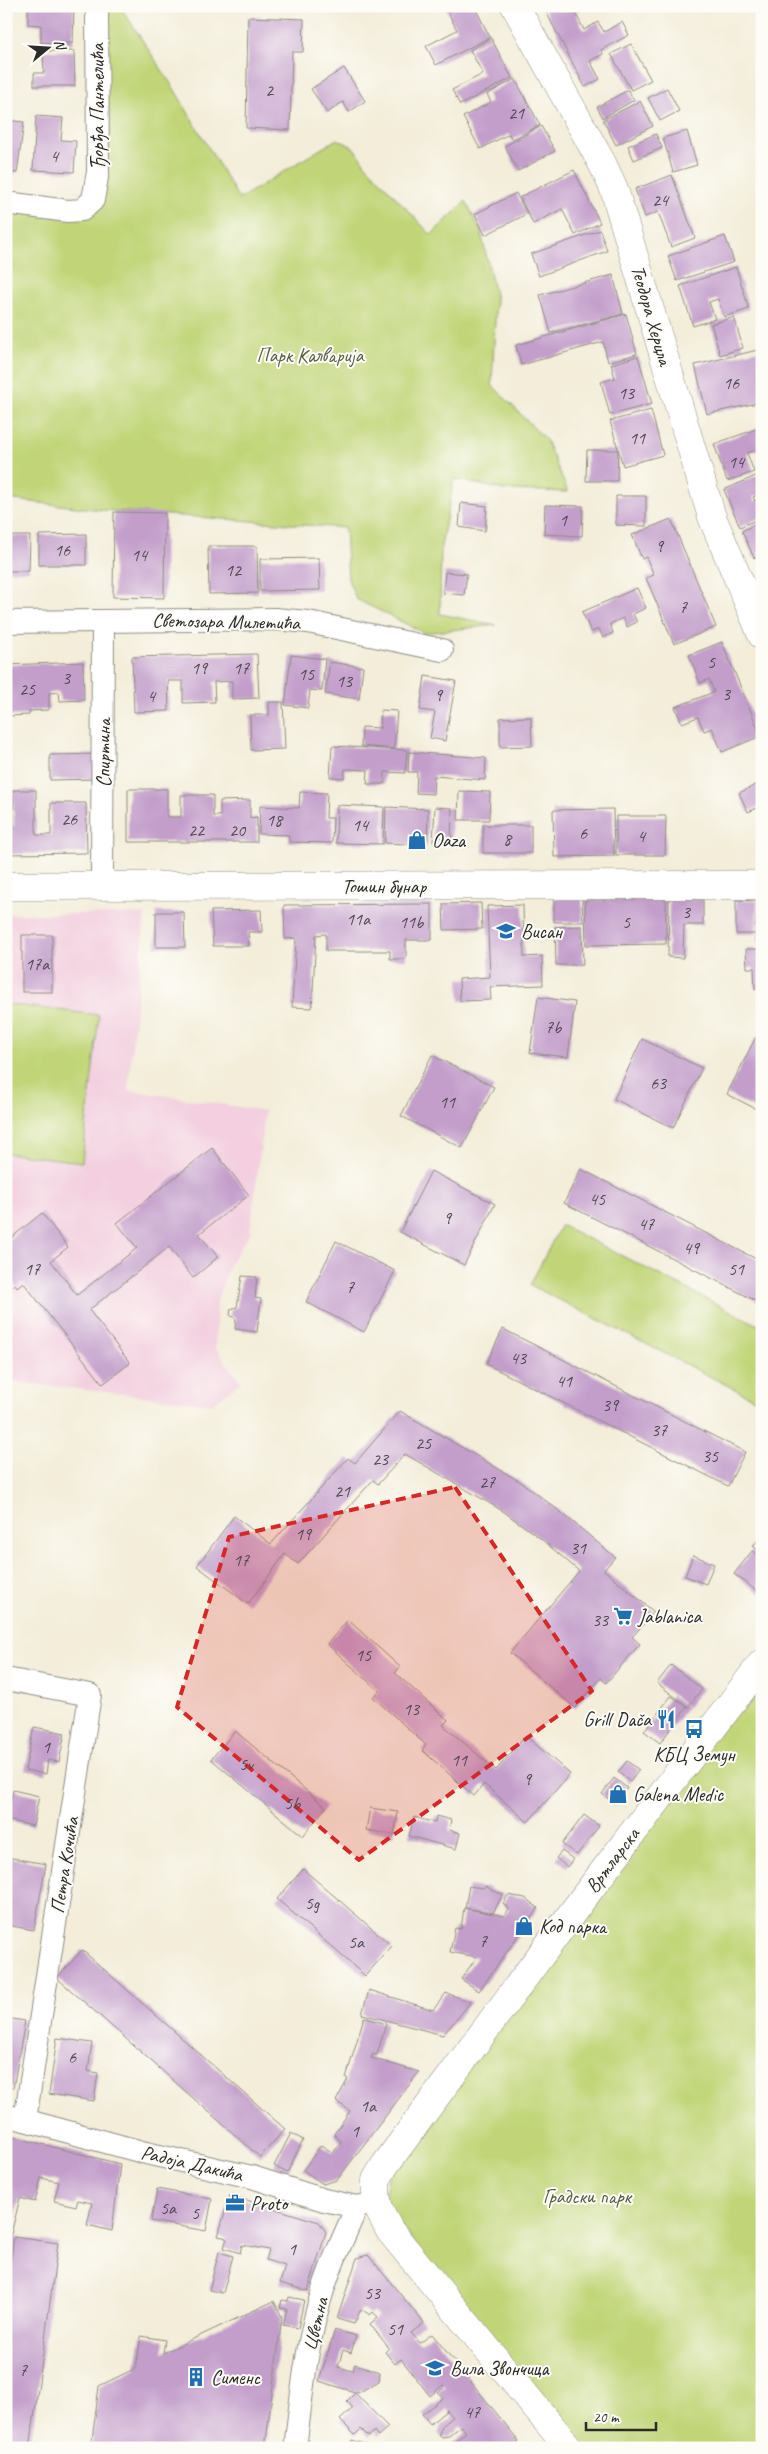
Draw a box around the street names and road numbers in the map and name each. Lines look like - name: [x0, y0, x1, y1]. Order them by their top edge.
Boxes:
- street label: Ђорђа Пантелића: [85, 42, 111, 170]
- street label: Теодора Херцла: [625, 262, 678, 370]
- street label: Светозара Милетића: [152, 608, 301, 635]
- street label: Спиртина: [91, 717, 116, 787]
- street label: Тошин бунар: [342, 874, 428, 899]
- street label: Петра Кочића: [45, 1814, 85, 1915]
- street label: Вртларска: [580, 1821, 646, 1898]
- street label: Радоја Дакића: [139, 2140, 246, 2188]
- street label: Цветна: [297, 2293, 335, 2353]

